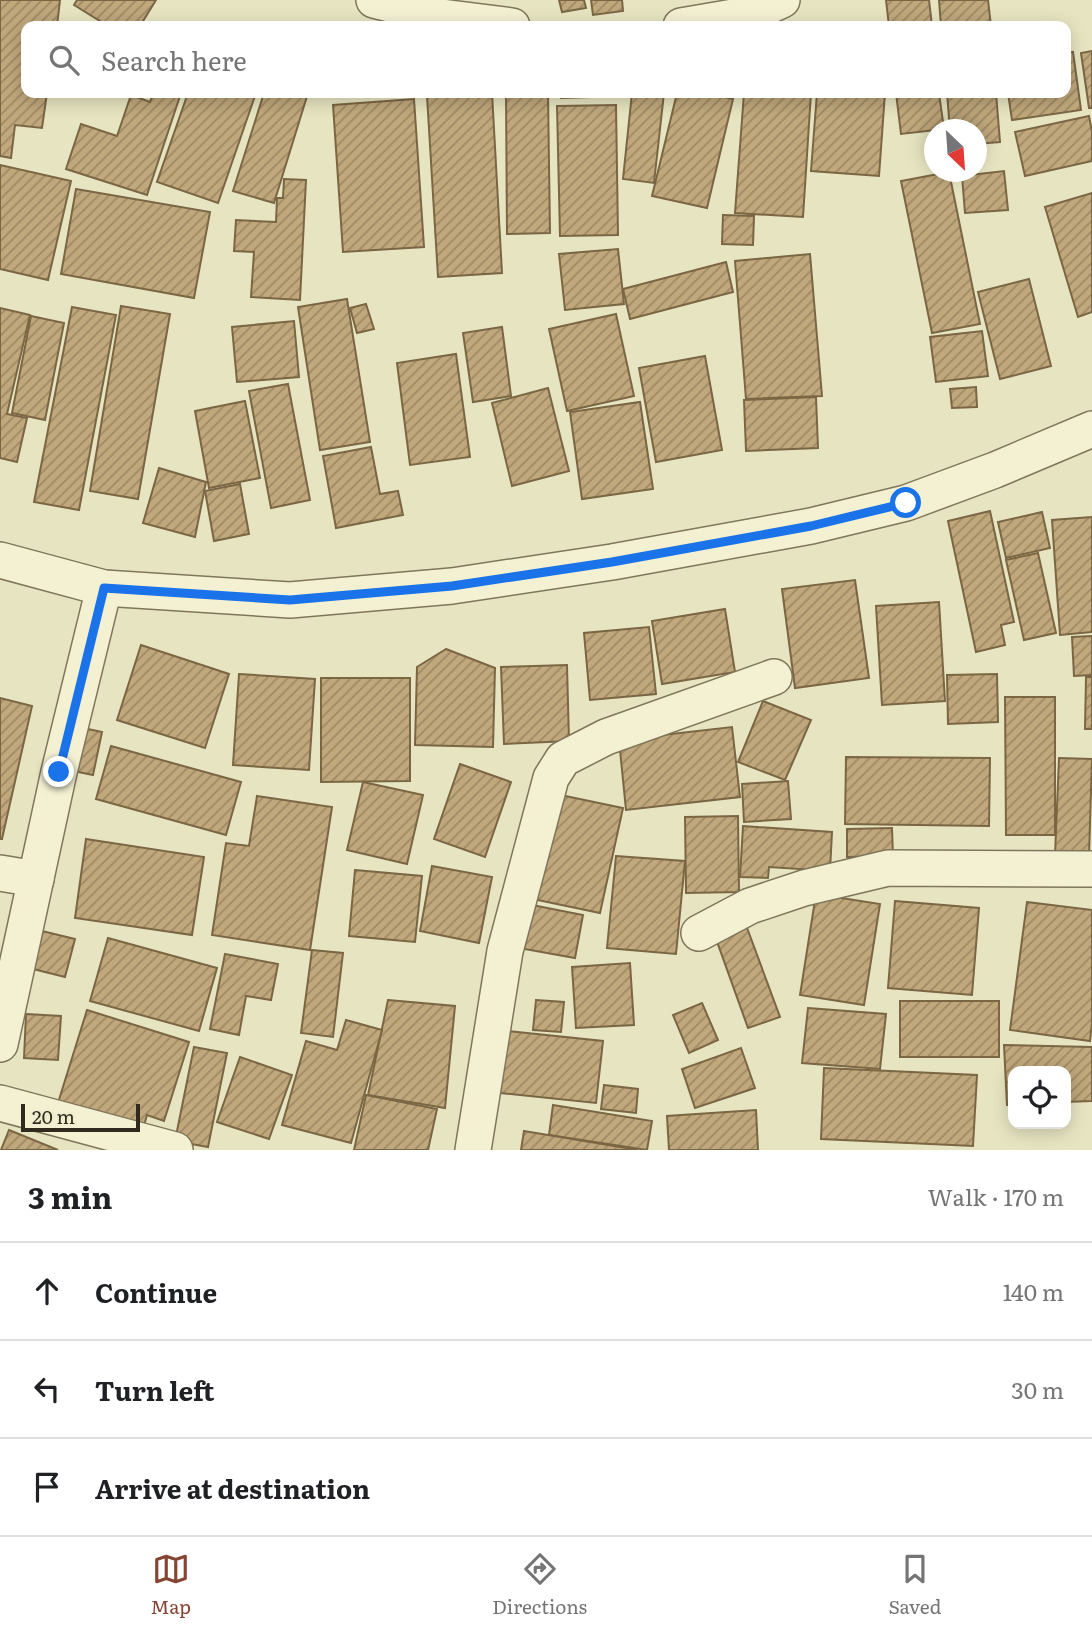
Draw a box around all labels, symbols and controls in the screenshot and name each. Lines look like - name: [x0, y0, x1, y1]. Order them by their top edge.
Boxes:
- search box: [21, 21, 1071, 98]
- text: Search here: [101, 40, 247, 79]
- icon: search: [45, 41, 83, 79]
- north arrow: [924, 119, 987, 182]
- route start: [890, 487, 921, 518]
- route end: [43, 756, 74, 787]
- map controls: [1008, 1066, 1071, 1129]
- button: locate: [1008, 1066, 1071, 1129]
- scale bar: [21, 1101, 140, 1133]
- text: 20 m: [32, 1102, 75, 1130]
- text: 3 min: [28, 1174, 112, 1218]
- text: Walk · 170 m: [928, 1179, 1064, 1213]
- icon: ahead: [28, 1272, 66, 1310]
- text: Continue: [95, 1272, 217, 1311]
- text: 140 m: [1003, 1274, 1064, 1308]
- icon: left: [28, 1370, 66, 1408]
- text: Turn left: [95, 1370, 214, 1409]
- text: 30 m: [1011, 1372, 1064, 1406]
- icon: arrive: [28, 1468, 66, 1506]
- text: Arrive at destination: [95, 1468, 370, 1507]
- tab: Map: [151, 1550, 191, 1620]
- tab: Directions: [492, 1550, 587, 1620]
- tab: Saved: [888, 1550, 941, 1620]

